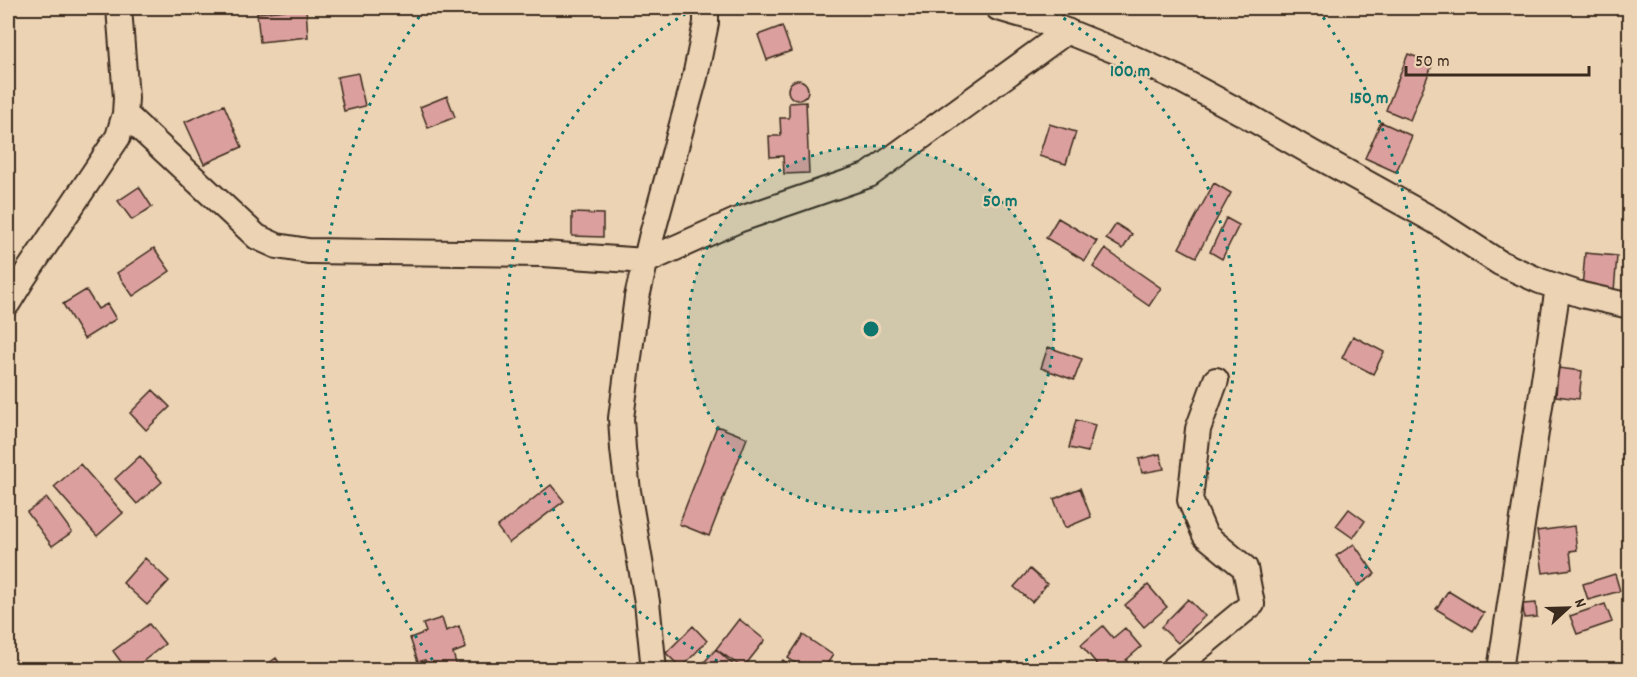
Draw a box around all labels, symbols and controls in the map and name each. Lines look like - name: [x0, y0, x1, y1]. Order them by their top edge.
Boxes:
- scale bar: [1406, 39, 1589, 77]
- text: 50 m: [1415, 50, 1450, 75]
- text: 100 m: [1110, 60, 1150, 85]
- text: 150 m: [1350, 87, 1388, 112]
- text: 50 m: [983, 190, 1017, 215]
- centre of rings: [861, 319, 881, 339]
- north arrow: [1538, 578, 1598, 638]
- text: N: [1567, 595, 1592, 611]

